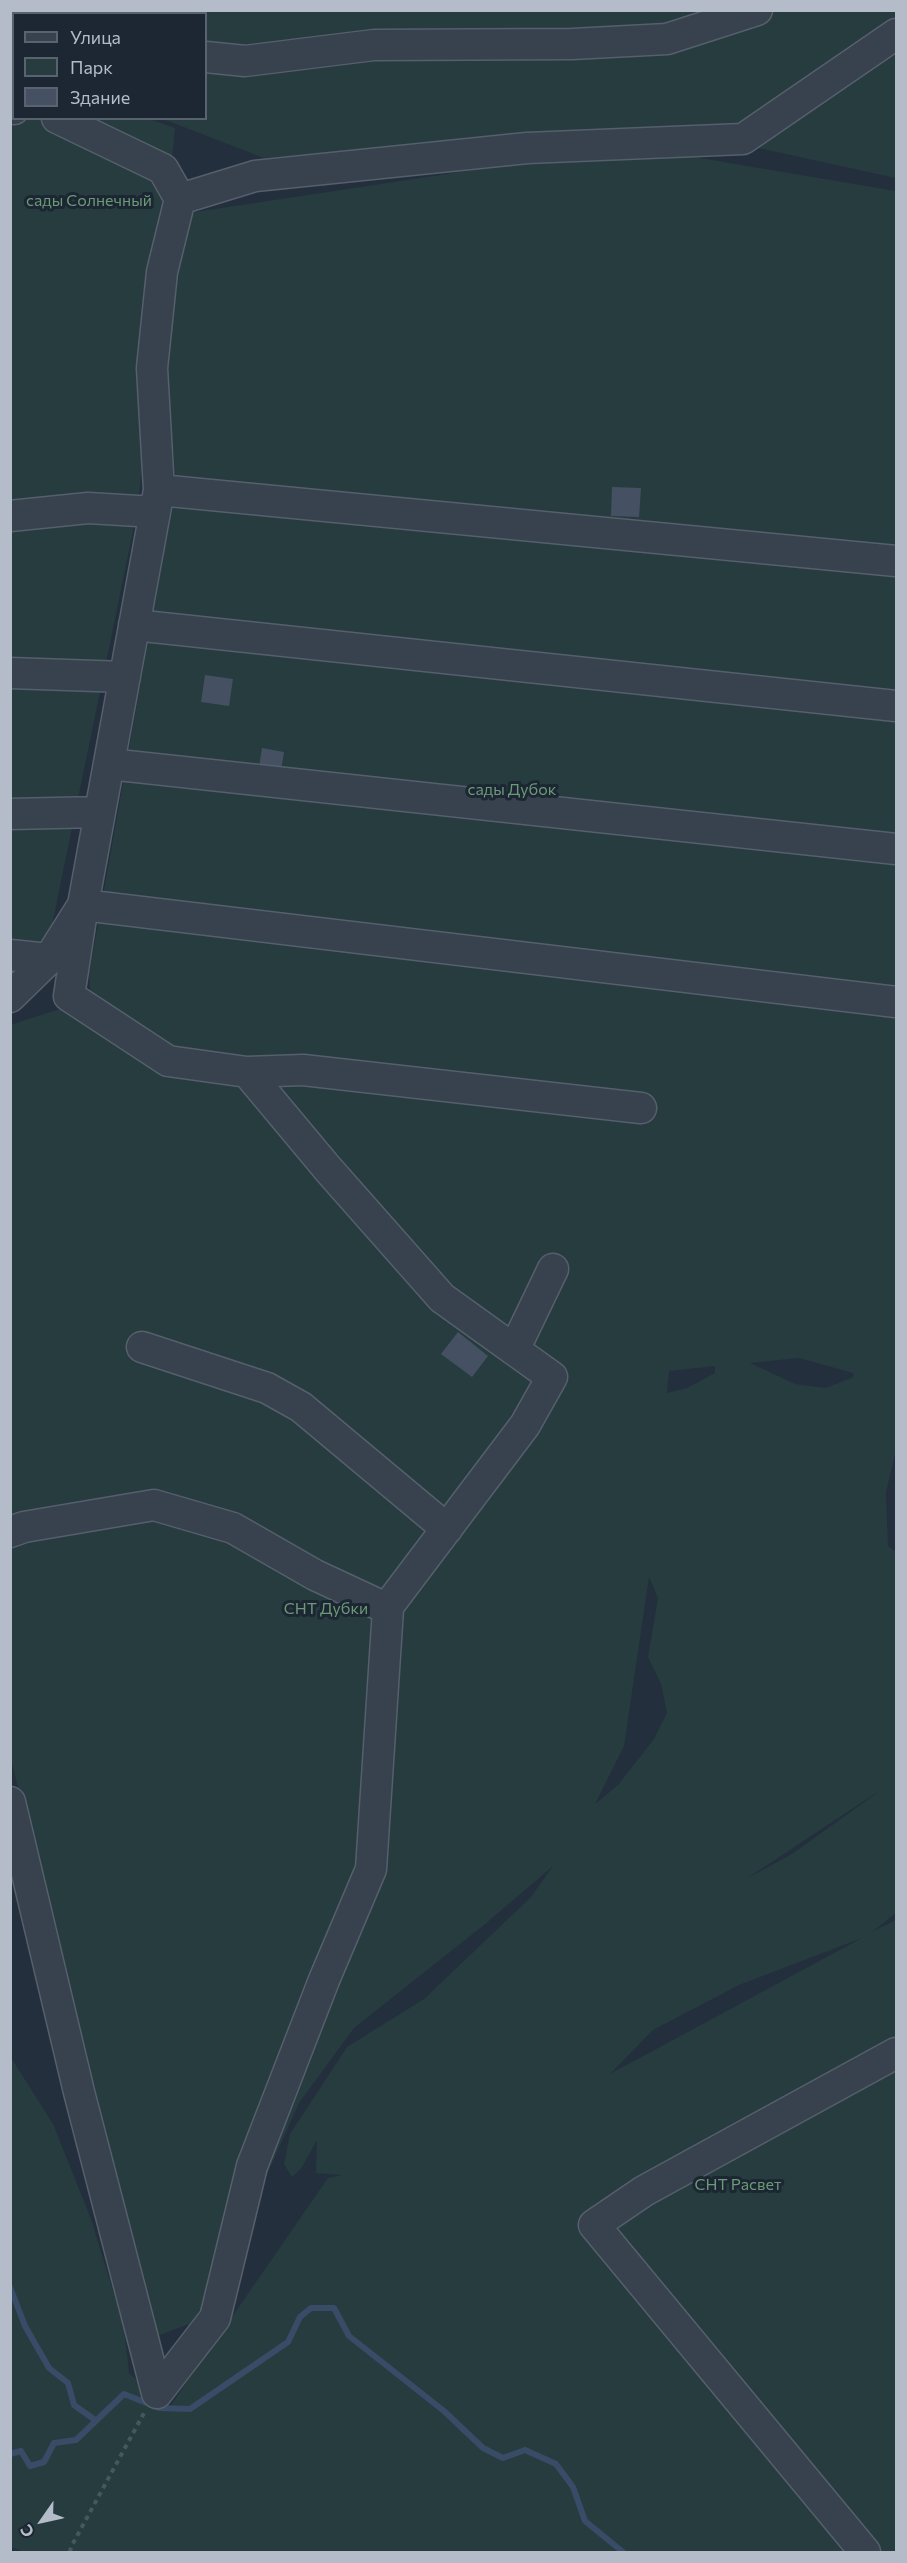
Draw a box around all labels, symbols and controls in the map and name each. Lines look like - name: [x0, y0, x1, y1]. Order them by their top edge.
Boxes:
- legend: [12, 12, 207, 120]
- text: Улица: [70, 26, 121, 48]
- text: Парк: [70, 56, 113, 78]
- text: Здание: [70, 86, 130, 108]
- park label: сады Солнечный: [26, 191, 152, 211]
- park label: сады Дубок: [468, 780, 556, 800]
- park label: СНТ Дубки: [284, 1599, 368, 1619]
- park label: СНТ Расвет: [695, 2175, 781, 2195]
- north arrow: [12, 2491, 72, 2551]
- text: С: [16, 2521, 38, 2541]

